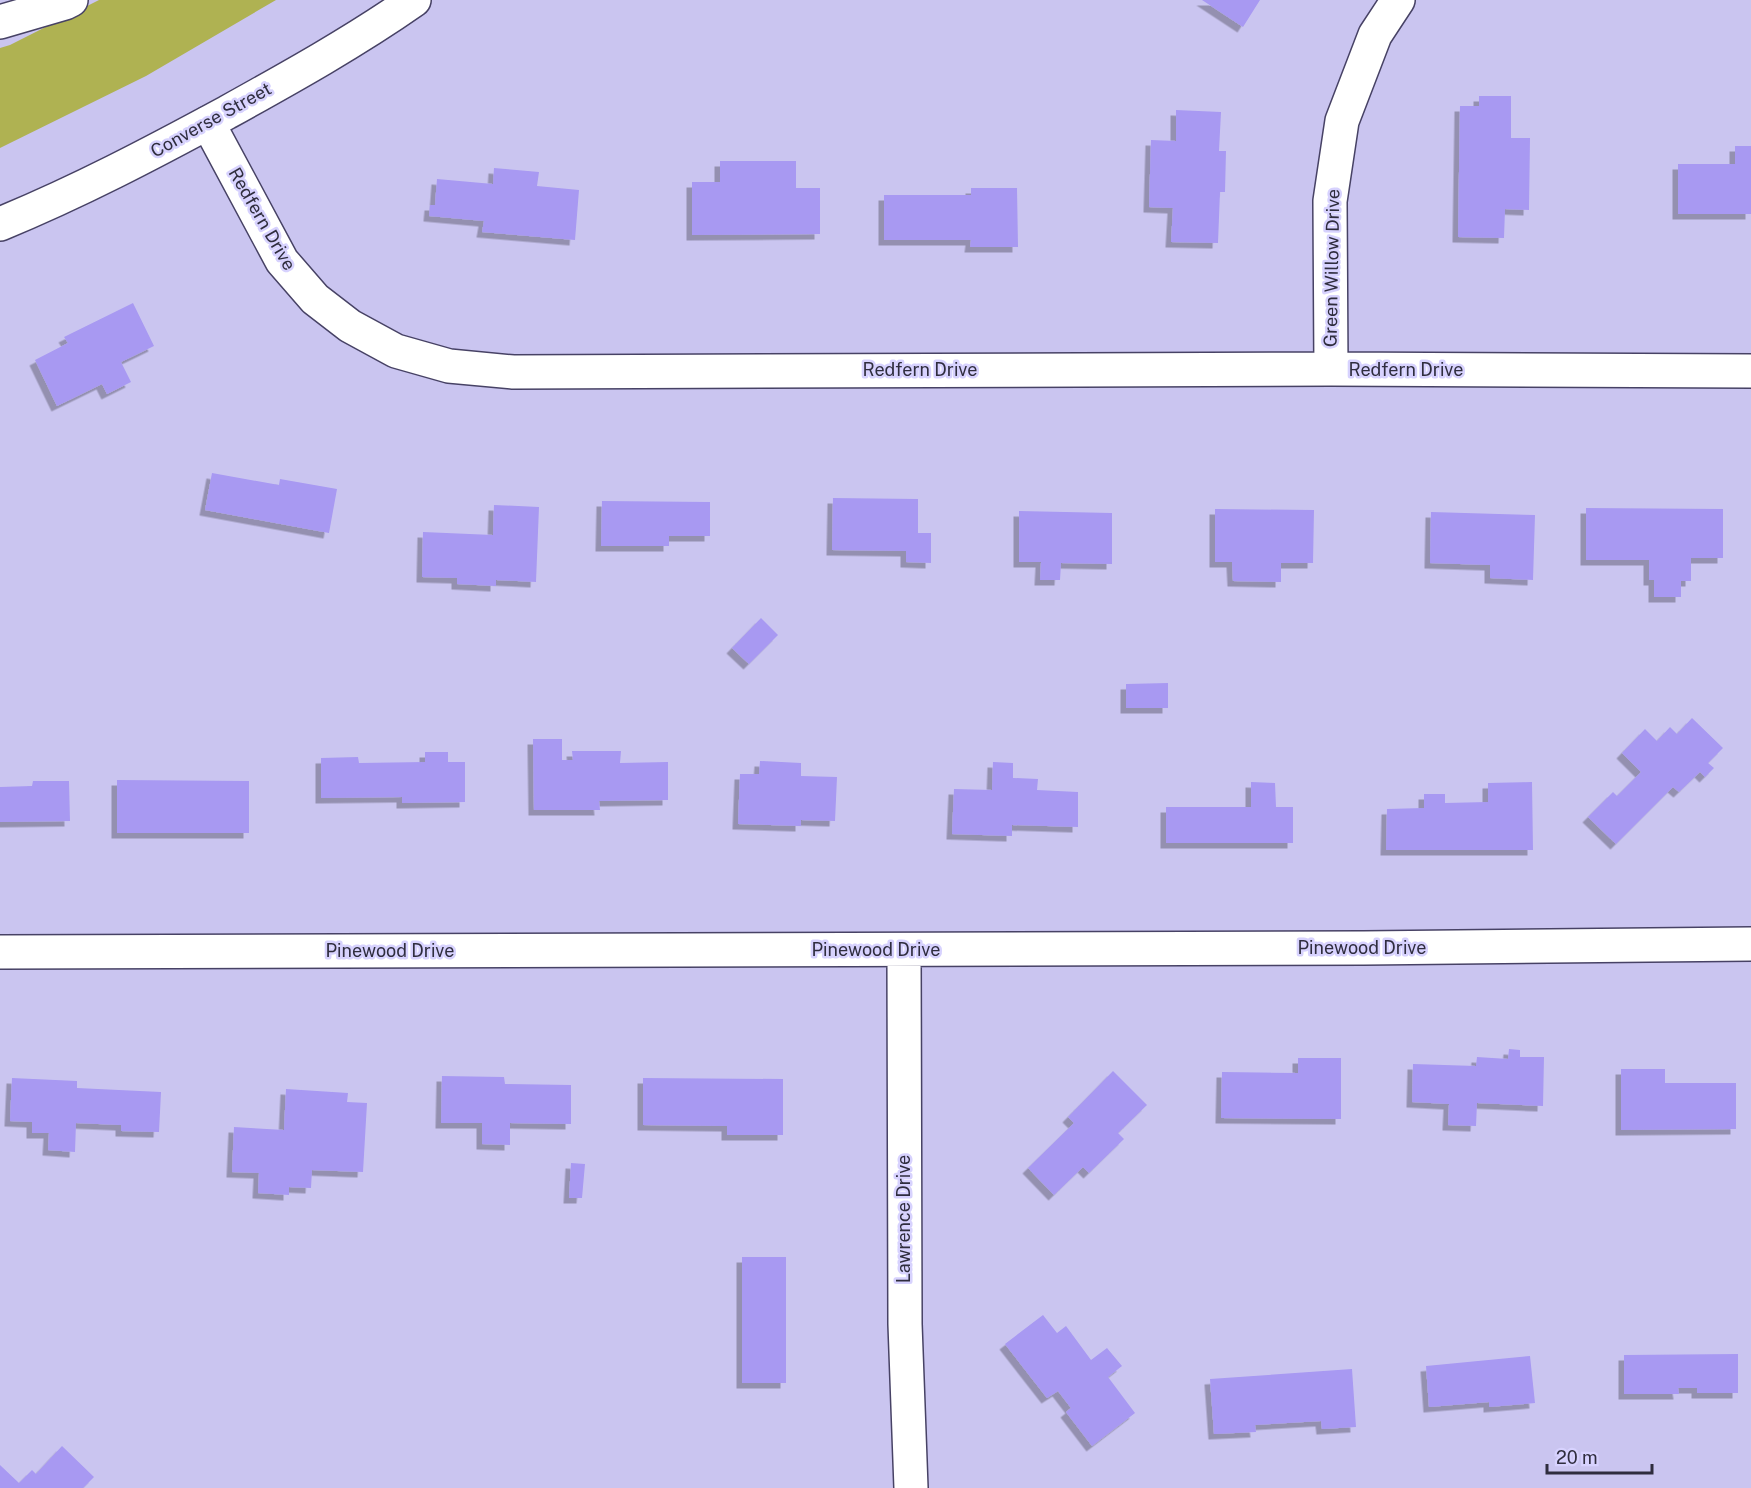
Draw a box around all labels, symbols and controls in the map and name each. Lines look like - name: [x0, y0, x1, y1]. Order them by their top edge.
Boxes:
- street label: Converse Street: [147, 78, 275, 161]
- street label: Redfern Drive: [225, 164, 300, 274]
- street label: Green Willow Drive: [1320, 189, 1343, 347]
- street label: Redfern Drive: [863, 359, 977, 380]
- street label: Redfern Drive: [1349, 359, 1463, 380]
- street label: Pinewood Drive: [1298, 937, 1426, 958]
- street label: Pinewood Drive: [812, 939, 940, 960]
- street label: Pinewood Drive: [326, 940, 454, 961]
- street label: Lawrence Drive: [893, 1155, 914, 1283]
- scale bar: [1547, 1437, 1652, 1475]
- text: 20 m: [1556, 1447, 1598, 1468]

